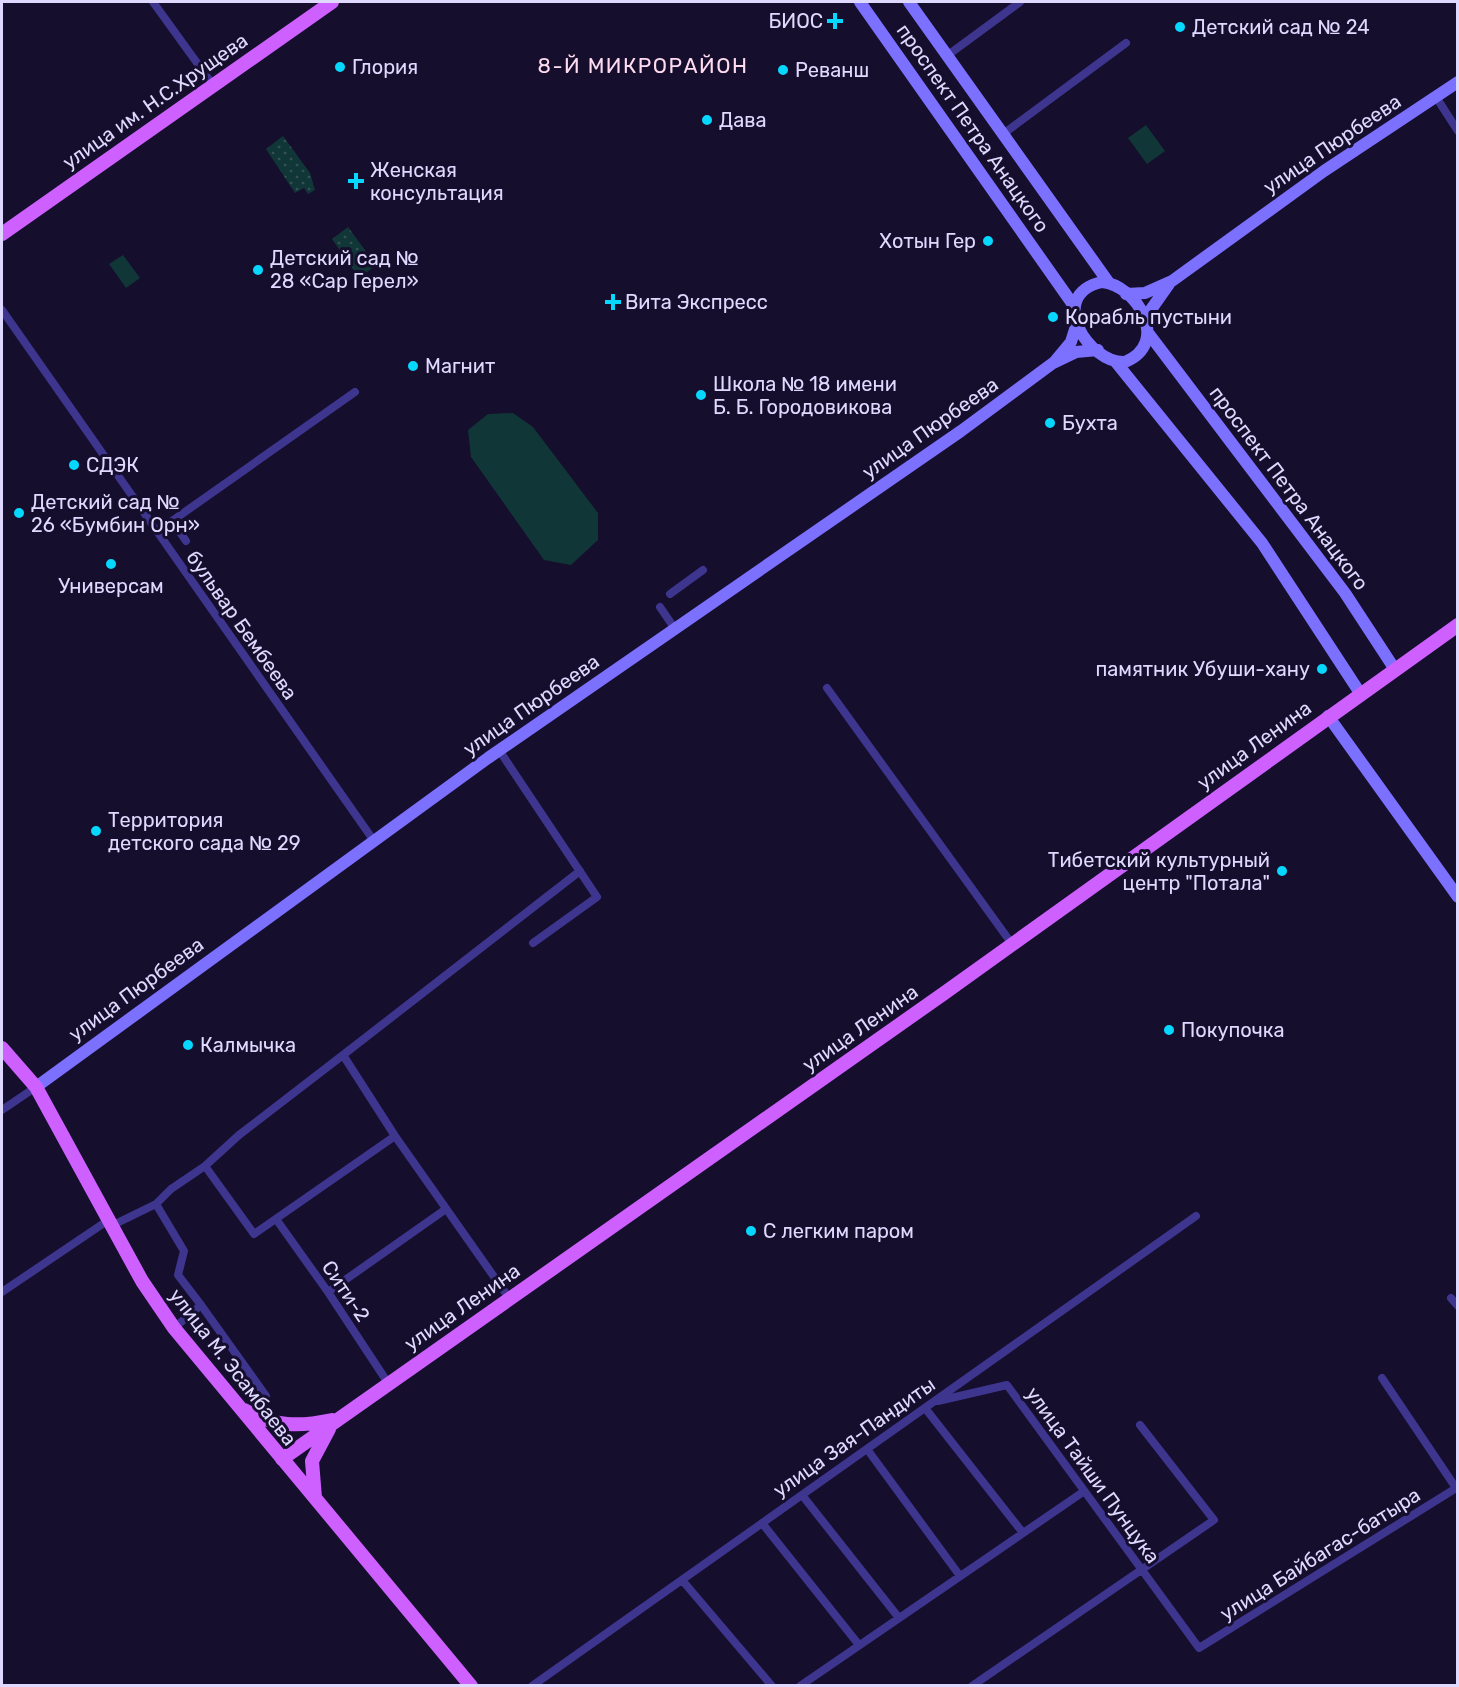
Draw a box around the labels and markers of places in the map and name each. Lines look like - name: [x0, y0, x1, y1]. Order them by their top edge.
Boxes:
- place label: БИОС: [769, 9, 823, 33]
- marker: БИОС: [828, 14, 842, 28]
- place label: Детский сад № 24: [1192, 15, 1370, 39]
- marker: Детский сад № 24: [1173, 20, 1187, 34]
- place label: Глория: [352, 55, 418, 79]
- place label: Реванш: [795, 58, 869, 82]
- marker: Глория: [333, 60, 347, 74]
- marker: Реванш: [776, 63, 790, 77]
- place label: Дава: [719, 108, 766, 132]
- marker: Дава: [700, 113, 714, 127]
- place label: Женская консультация: [370, 158, 504, 205]
- marker: Женская консультация: [347, 172, 365, 190]
- place label: Хотын Гер: [879, 229, 976, 253]
- marker: Хотын Гер: [981, 234, 995, 248]
- place label: Детский сад № 28 «Сар Герел»: [270, 246, 419, 293]
- marker: Детский сад № 28 «Сар Герел»: [251, 263, 265, 277]
- place label: Вита Экспресс: [625, 290, 768, 314]
- marker: Вита Экспресс: [606, 295, 620, 309]
- place label: Корабль пустыни: [1065, 305, 1232, 329]
- marker: Корабль пустыни: [1046, 310, 1060, 324]
- place label: Магнит: [425, 354, 495, 378]
- marker: Магнит: [406, 359, 420, 373]
- place label: Школа № 18 имени Б. Б. Городовикова: [713, 372, 897, 419]
- marker: Школа № 18 имени Б. Б. Городовикова: [694, 388, 708, 402]
- place label: Бухта: [1062, 411, 1118, 435]
- marker: Бухта: [1043, 416, 1057, 430]
- place label: СДЭК: [86, 453, 139, 477]
- marker: СДЭК: [67, 458, 81, 472]
- place label: Детский сад № 26 «Бумбин Орн»: [31, 490, 200, 537]
- marker: Детский сад № 26 «Бумбин Орн»: [12, 506, 26, 520]
- marker: Универсам: [104, 557, 118, 571]
- place label: Универсам: [58, 574, 164, 598]
- place label: памятник Убуши-хану: [1095, 657, 1310, 681]
- marker: памятник Убуши-хану: [1315, 662, 1329, 676]
- place label: Территория детского сада № 29: [108, 808, 301, 855]
- marker: Территория детского сада № 29: [89, 824, 103, 838]
- place label: Тибетский культурный центр "Потала": [1048, 848, 1270, 895]
- marker: Тибетский культурный центр "Потала": [1275, 864, 1289, 878]
- place label: Покупочка: [1181, 1018, 1285, 1042]
- marker: Покупочка: [1162, 1023, 1176, 1037]
- place label: Калмычка: [200, 1033, 296, 1057]
- marker: Калмычка: [181, 1038, 195, 1052]
- place label: С легким паром: [763, 1219, 914, 1243]
- marker: С легким паром: [744, 1224, 758, 1238]

